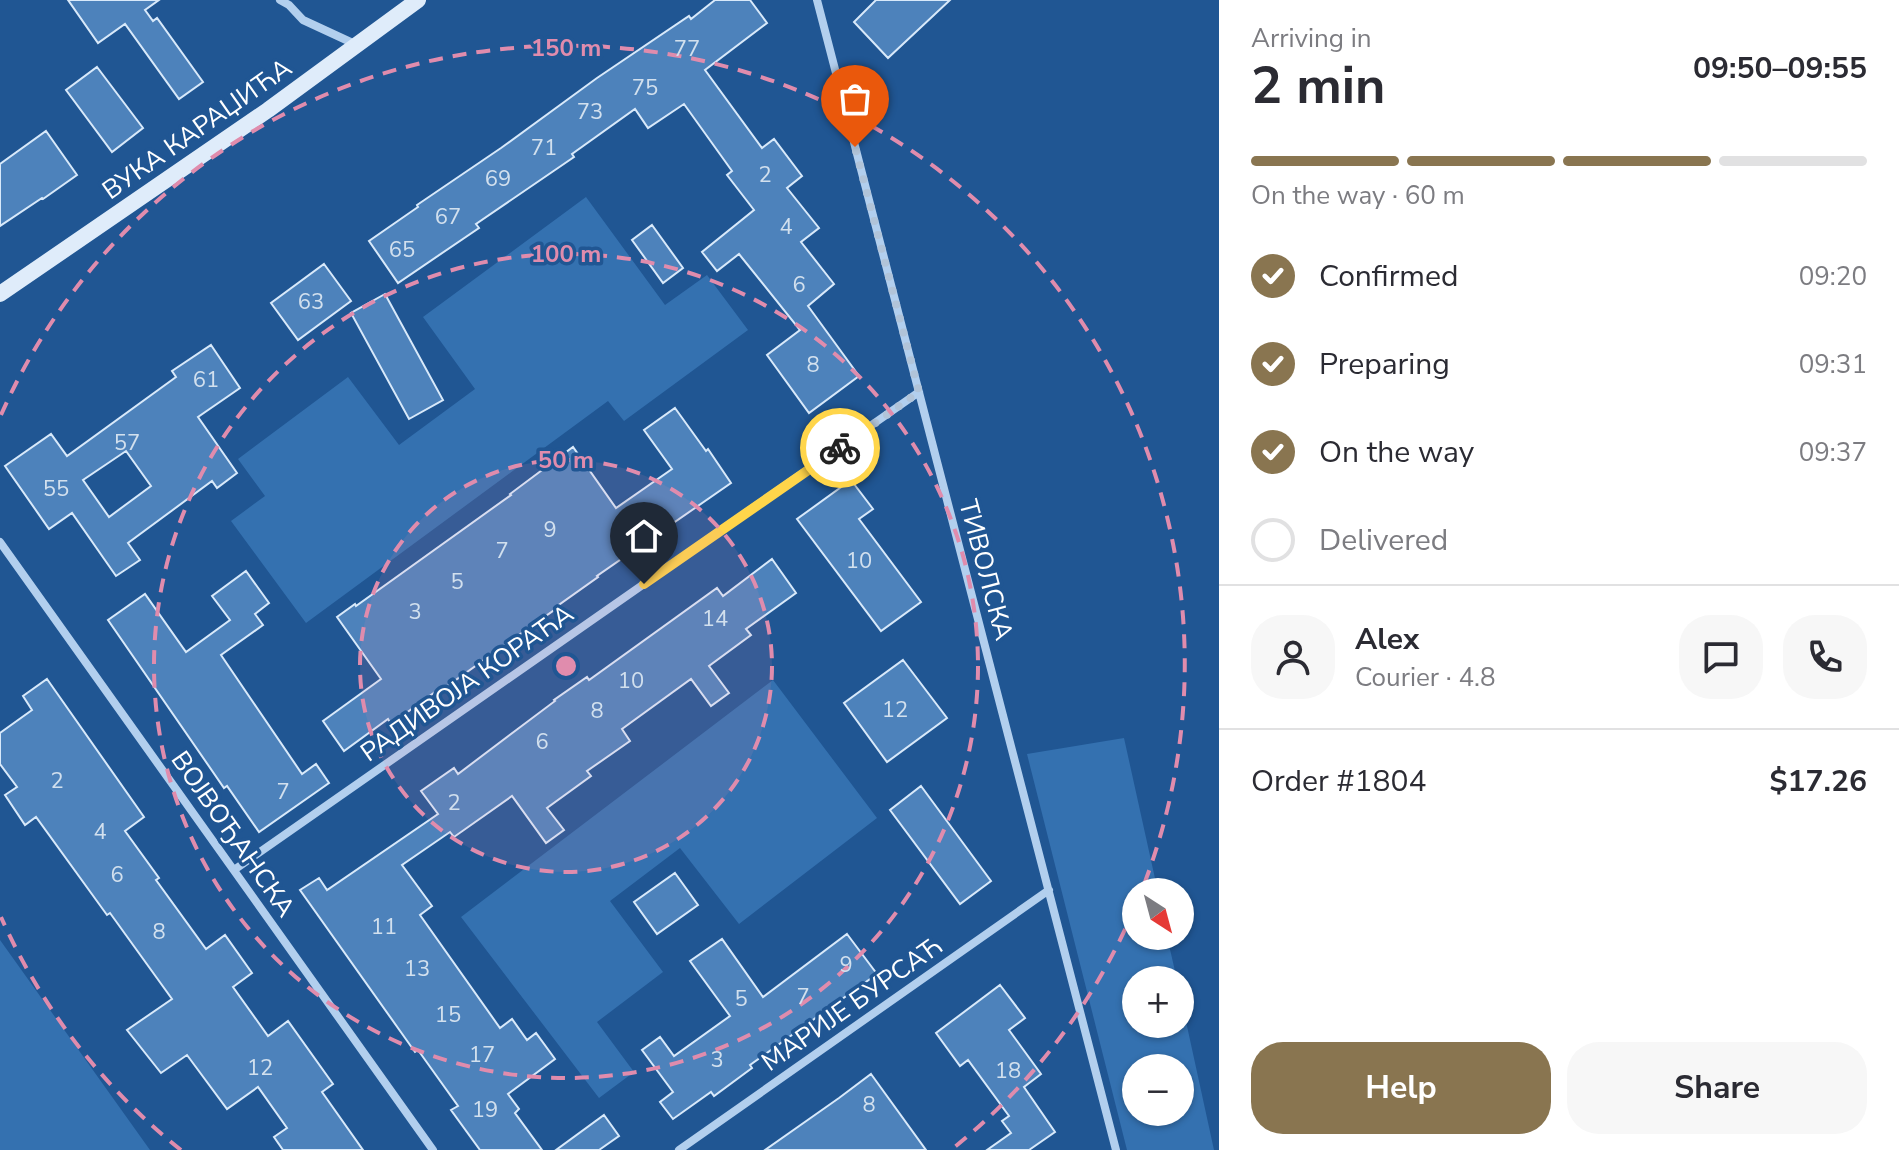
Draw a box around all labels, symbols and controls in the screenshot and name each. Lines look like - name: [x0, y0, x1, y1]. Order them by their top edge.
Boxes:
- text: Arriving in: [1251, 21, 1372, 56]
- text: 150 m: [531, 32, 601, 64]
- house number: 77: [674, 34, 700, 64]
- text: 09:50–09:55: [1693, 48, 1867, 89]
- street label: ВУКА КАРАЏИЋА: [95, 50, 299, 208]
- text: 2 min: [1251, 50, 1386, 121]
- pin: [821, 65, 889, 147]
- house number: 75: [632, 73, 658, 103]
- icon: bag: [833, 77, 877, 121]
- house number: 73: [577, 97, 603, 127]
- house number: 71: [531, 133, 557, 163]
- house number: 2: [758, 160, 772, 190]
- house number: 69: [485, 164, 511, 194]
- text: On the way · 60 m: [1251, 178, 1465, 213]
- house number: 67: [435, 202, 461, 232]
- house number: 4: [779, 212, 793, 242]
- house number: 65: [389, 235, 415, 265]
- text: 100 m: [531, 238, 601, 270]
- icon: check: [1251, 254, 1295, 298]
- text: Confirmed: [1319, 256, 1459, 297]
- text: 09:20: [1799, 259, 1867, 294]
- house number: 6: [792, 270, 806, 300]
- house number: 63: [298, 287, 324, 317]
- icon: check: [1251, 342, 1295, 386]
- text: Preparing: [1319, 344, 1450, 385]
- text: 09:31: [1799, 347, 1867, 382]
- house number: 8: [806, 350, 820, 380]
- house number: 61: [193, 365, 219, 395]
- courier: [800, 408, 880, 488]
- icon: bike: [818, 426, 862, 470]
- house number: 57: [114, 428, 140, 458]
- icon: check: [1251, 430, 1295, 474]
- text: On the way: [1319, 432, 1474, 473]
- text: 09:37: [1799, 435, 1867, 470]
- text: 50 m: [538, 444, 594, 476]
- house number: 55: [43, 474, 69, 504]
- street label: ТИВОЛСКА: [950, 496, 1022, 644]
- pin: [610, 502, 678, 584]
- icon: home: [622, 514, 666, 558]
- house number: 9: [543, 515, 557, 545]
- text: Delivered: [1319, 520, 1448, 561]
- house number: 7: [495, 536, 509, 566]
- house number: 10: [846, 546, 872, 576]
- house number: 5: [450, 567, 464, 597]
- street label: РАДИВОЈА КОРАЋА: [354, 596, 580, 770]
- house number: 3: [408, 597, 422, 627]
- house number: 14: [702, 604, 728, 634]
- button: person: [1251, 615, 1335, 699]
- button: chat: [1679, 615, 1763, 699]
- button: phone: [1783, 615, 1867, 699]
- text: Alex: [1355, 619, 1419, 660]
- centre of rings: [552, 652, 580, 680]
- text: Courier · 4.8: [1355, 660, 1496, 695]
- house number: 10: [618, 666, 644, 696]
- house number: 12: [882, 695, 908, 725]
- house number: 8: [590, 696, 604, 726]
- house number: 6: [535, 727, 549, 757]
- street label: ВОЈВОЂАНСКА: [163, 744, 303, 924]
- text: Order #1804: [1251, 761, 1426, 802]
- text: $17.26: [1770, 761, 1867, 802]
- house number: 2: [50, 766, 64, 796]
- house number: 7: [276, 777, 290, 807]
- house number: 2: [447, 788, 461, 818]
- house number: 4: [93, 817, 107, 847]
- house number: 6: [110, 860, 124, 890]
- north arrow: [1122, 878, 1194, 950]
- map controls: [1122, 878, 1194, 1126]
- house number: 11: [371, 912, 397, 942]
- house number: 8: [152, 917, 166, 947]
- street label: МАРИЈЕ БУРСАЋ: [755, 929, 949, 1079]
- house number: 9: [839, 950, 853, 980]
- house number: 13: [404, 954, 430, 984]
- button: +: [1122, 966, 1194, 1038]
- house number: 7: [796, 982, 810, 1012]
- house number: 5: [734, 984, 748, 1014]
- house number: 15: [435, 1000, 461, 1030]
- house number: 17: [469, 1040, 495, 1070]
- button: Help: [1251, 1042, 1551, 1134]
- button: Share: [1567, 1042, 1867, 1134]
- house number: 3: [710, 1045, 724, 1075]
- house number: 12: [247, 1053, 273, 1083]
- button: −: [1122, 1054, 1194, 1126]
- house number: 18: [995, 1056, 1021, 1086]
- house number: 8: [862, 1090, 876, 1120]
- house number: 19: [472, 1095, 498, 1125]

